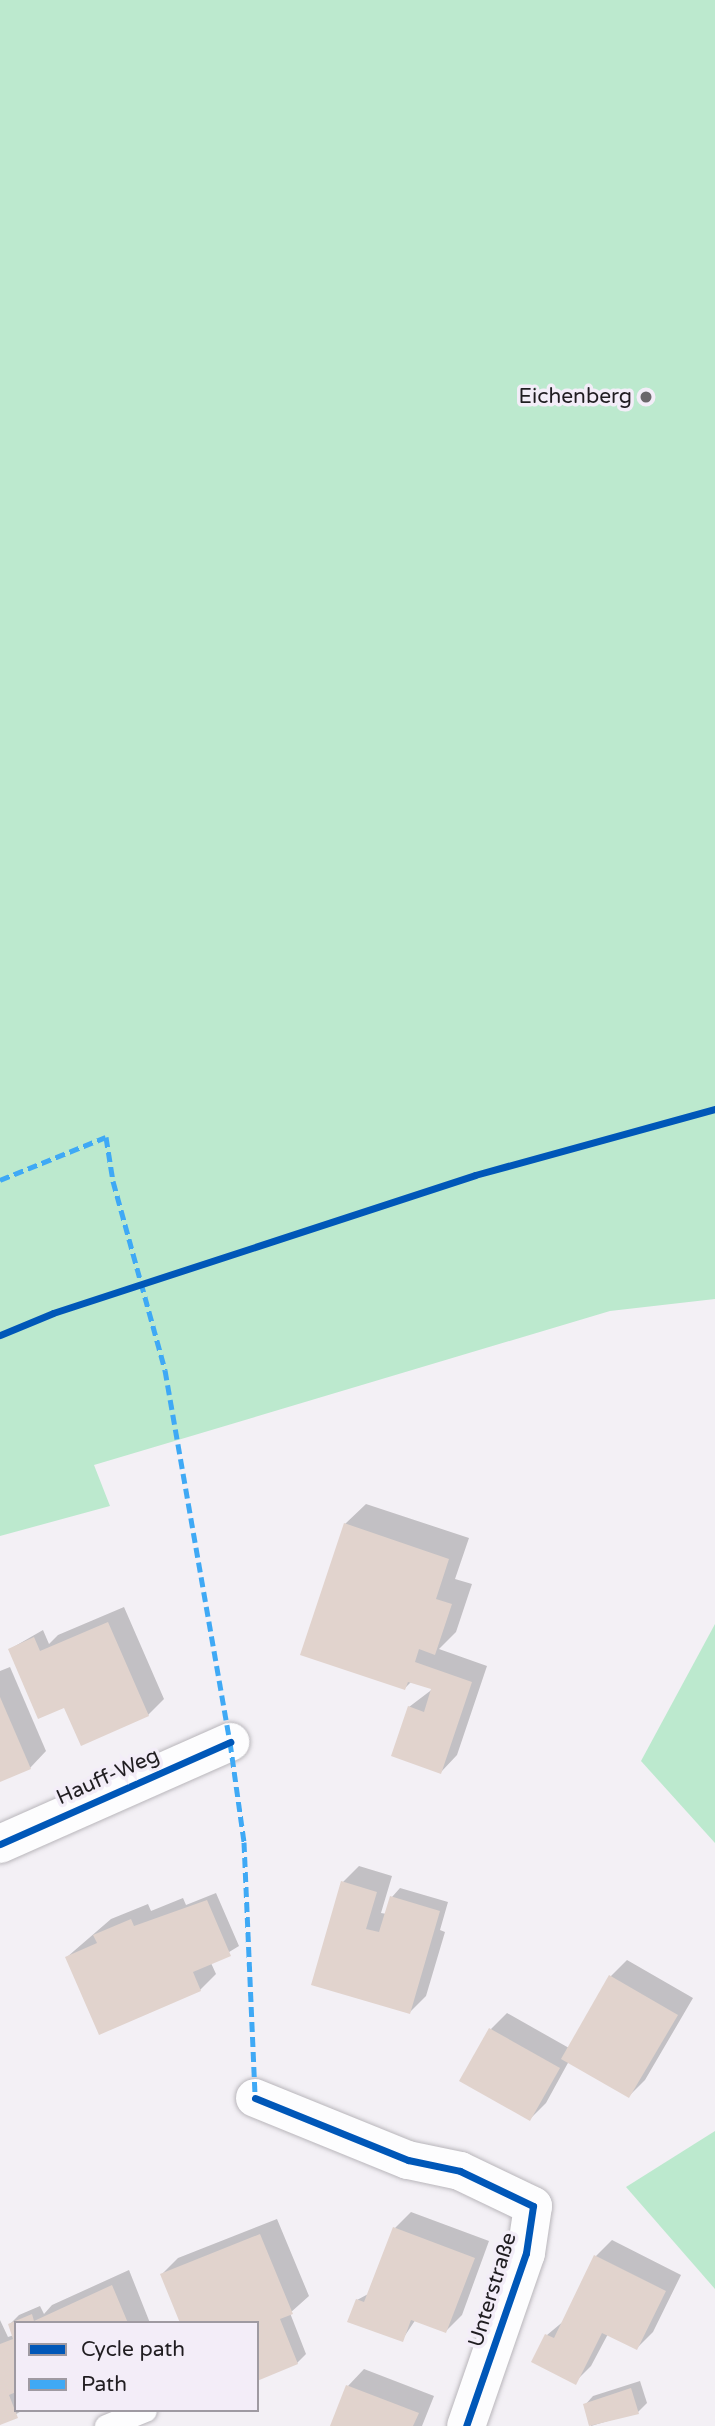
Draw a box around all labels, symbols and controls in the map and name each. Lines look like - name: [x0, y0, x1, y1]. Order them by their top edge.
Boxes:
- place label: Eichenberg: [519, 384, 632, 410]
- marker: Eichenberg: [638, 389, 654, 405]
- street label: Hauff-Weg: [53, 1743, 163, 1811]
- street label: Unterstraße: [464, 2230, 522, 2350]
- legend: [14, 2321, 259, 2412]
- text: Cycle path: [81, 2337, 185, 2362]
- text: Path: [81, 2372, 127, 2397]

